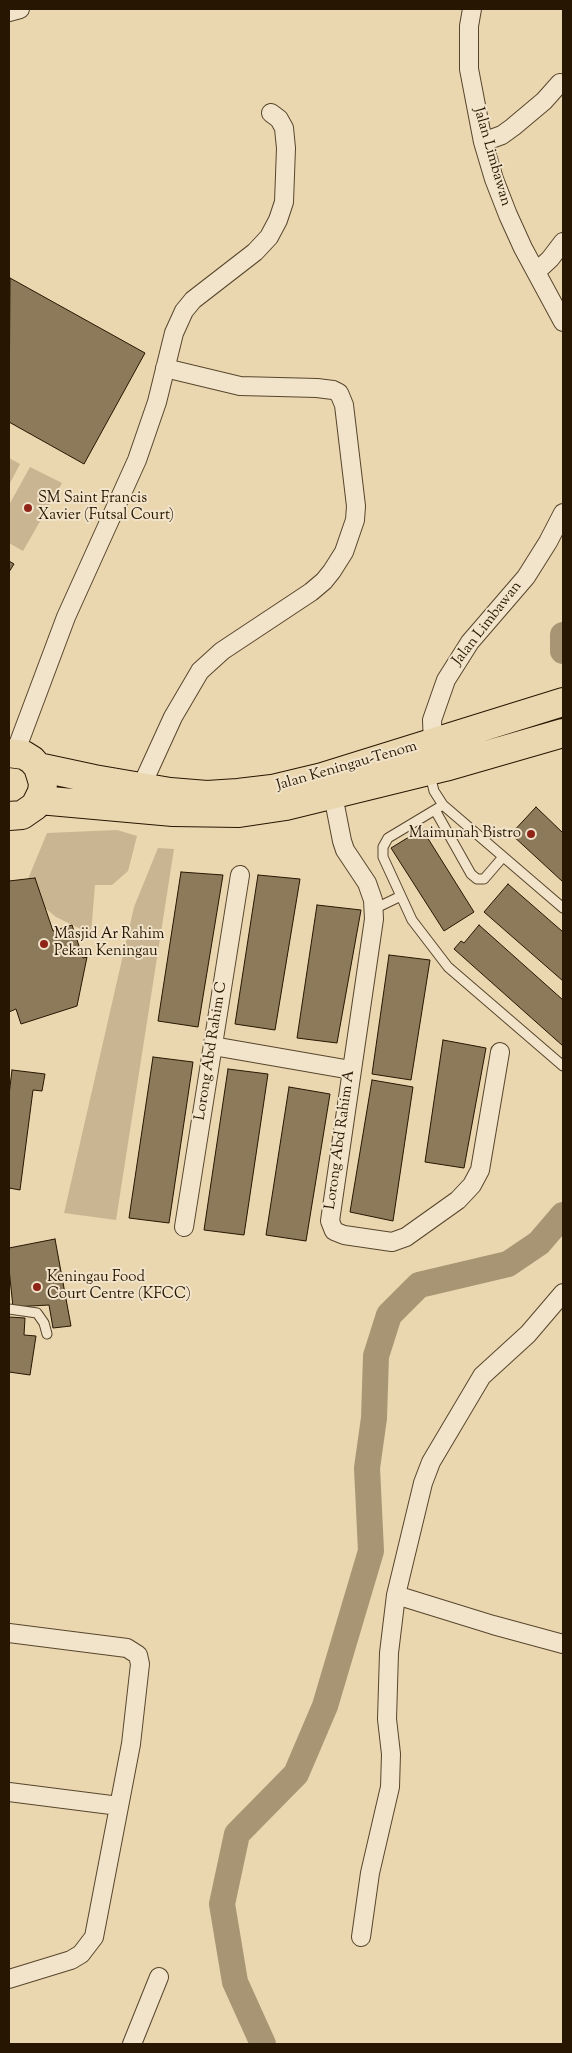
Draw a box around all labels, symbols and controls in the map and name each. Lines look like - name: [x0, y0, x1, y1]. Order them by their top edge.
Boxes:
- street label: Jalan Limbawan: [468, 106, 514, 208]
- place label: SM Saint Francis Xavier (Futsal Court): [38, 490, 174, 525]
- marker: SM Saint Francis Xavier (Futsal Court): [22, 502, 34, 514]
- street label: Jalan Limbawan: [450, 578, 526, 670]
- street label: Jalan Keningau-Tenom: [275, 738, 419, 796]
- place label: Maimunah Bistro: [409, 825, 521, 843]
- marker: Maimunah Bistro: [525, 828, 537, 840]
- place label: Masjid Ar Rahim Pekan Keningau: [54, 926, 165, 961]
- marker: Masjid Ar Rahim Pekan Keningau: [38, 938, 50, 950]
- street label: Lorong Abd Rahim C: [192, 980, 232, 1122]
- street label: Lorong Abd Rahim A: [322, 1069, 360, 1211]
- place label: Keningau Food Court Centre (KFCC): [47, 1269, 191, 1304]
- marker: Keningau Food Court Centre (KFCC): [31, 1281, 43, 1293]

